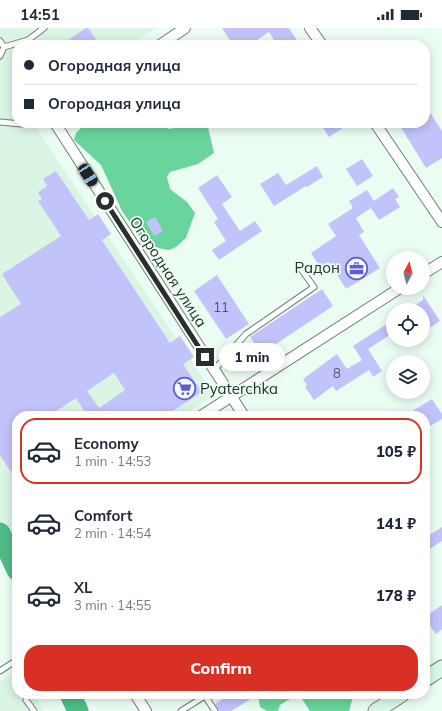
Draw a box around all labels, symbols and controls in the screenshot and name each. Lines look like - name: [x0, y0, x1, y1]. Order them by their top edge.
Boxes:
- text: 14:51: [20, 5, 60, 24]
- text: Огородная улица: [48, 56, 181, 75]
- text: Огородная улица: [48, 94, 181, 113]
- car: [76, 162, 100, 188]
- route start: [96, 192, 114, 210]
- street label: Огородная улица: [126, 213, 211, 331]
- north arrow: [386, 251, 430, 295]
- map controls: [386, 251, 430, 399]
- office icon: Радон: [343, 255, 369, 281]
- place label: Радон: [294, 258, 340, 277]
- house number: 11: [213, 299, 229, 315]
- button: locate: [386, 303, 430, 347]
- callout: 1 min: [219, 343, 285, 371]
- route end: [196, 348, 214, 366]
- text: 1 min: [235, 349, 269, 365]
- button: layers: [386, 355, 430, 399]
- house number: 8: [333, 365, 341, 381]
- supermarket icon: Pyaterchka: [172, 376, 198, 402]
- place label: Pyaterchka: [200, 379, 278, 398]
- icon: car: [26, 433, 62, 469]
- text: Economy: [74, 434, 139, 453]
- text: 105 ₽: [376, 442, 416, 461]
- text: 1 min · 14:53: [74, 453, 151, 469]
- icon: car: [26, 505, 62, 541]
- text: Comfort: [74, 506, 132, 525]
- text: 141 ₽: [376, 514, 416, 533]
- text: 2 min · 14:54: [74, 525, 151, 541]
- icon: car: [26, 577, 62, 613]
- text: XL: [74, 578, 92, 597]
- text: 178 ₽: [376, 586, 416, 605]
- text: 3 min · 14:55: [74, 597, 151, 613]
- button: Confirm: [24, 645, 418, 691]

